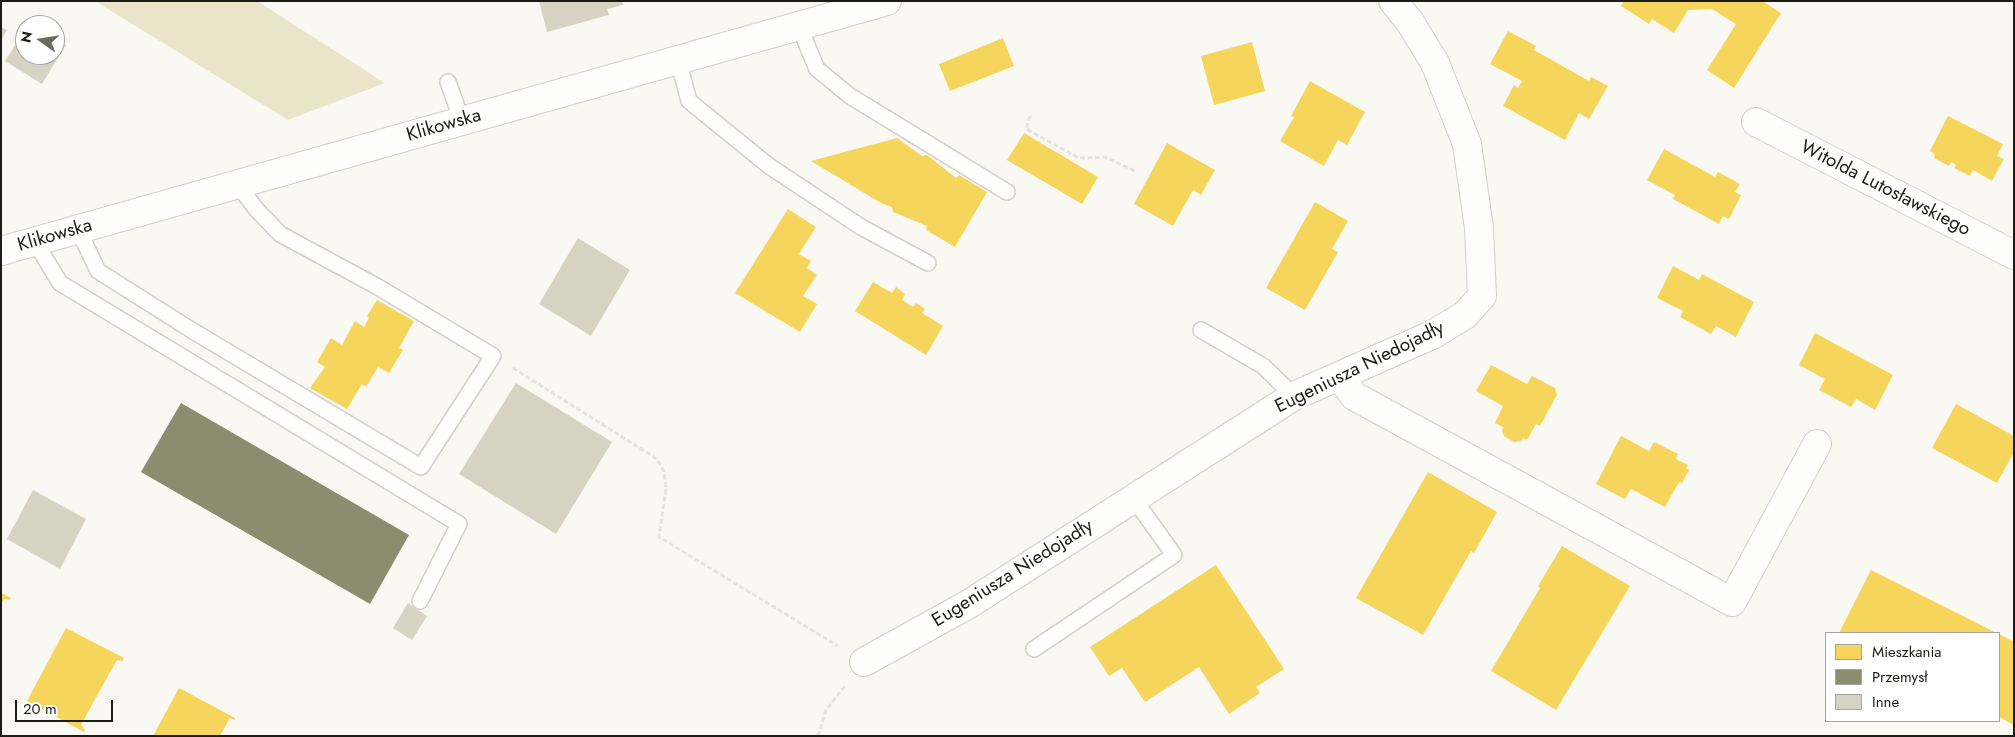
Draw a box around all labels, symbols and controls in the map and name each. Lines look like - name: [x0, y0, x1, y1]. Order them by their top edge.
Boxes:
- north arrow: [15, 15, 65, 65]
- text: N: [15, 29, 37, 45]
- street label: Klikowska: [404, 105, 484, 147]
- street label: Witolda Lutosławskiego: [1796, 136, 1974, 242]
- street label: Klikowska: [15, 215, 95, 257]
- street label: Eugeniusza Niedojadły: [1272, 317, 1448, 419]
- street label: Eugeniusza Niedojadły: [928, 515, 1098, 633]
- legend: [1825, 632, 2000, 722]
- text: Mieszkania: [1872, 641, 1942, 663]
- text: Przemysł: [1872, 666, 1928, 688]
- scale bar: [18, 690, 115, 722]
- text: Inne: [1872, 691, 1899, 713]
- text: 20 m: [23, 698, 57, 720]

